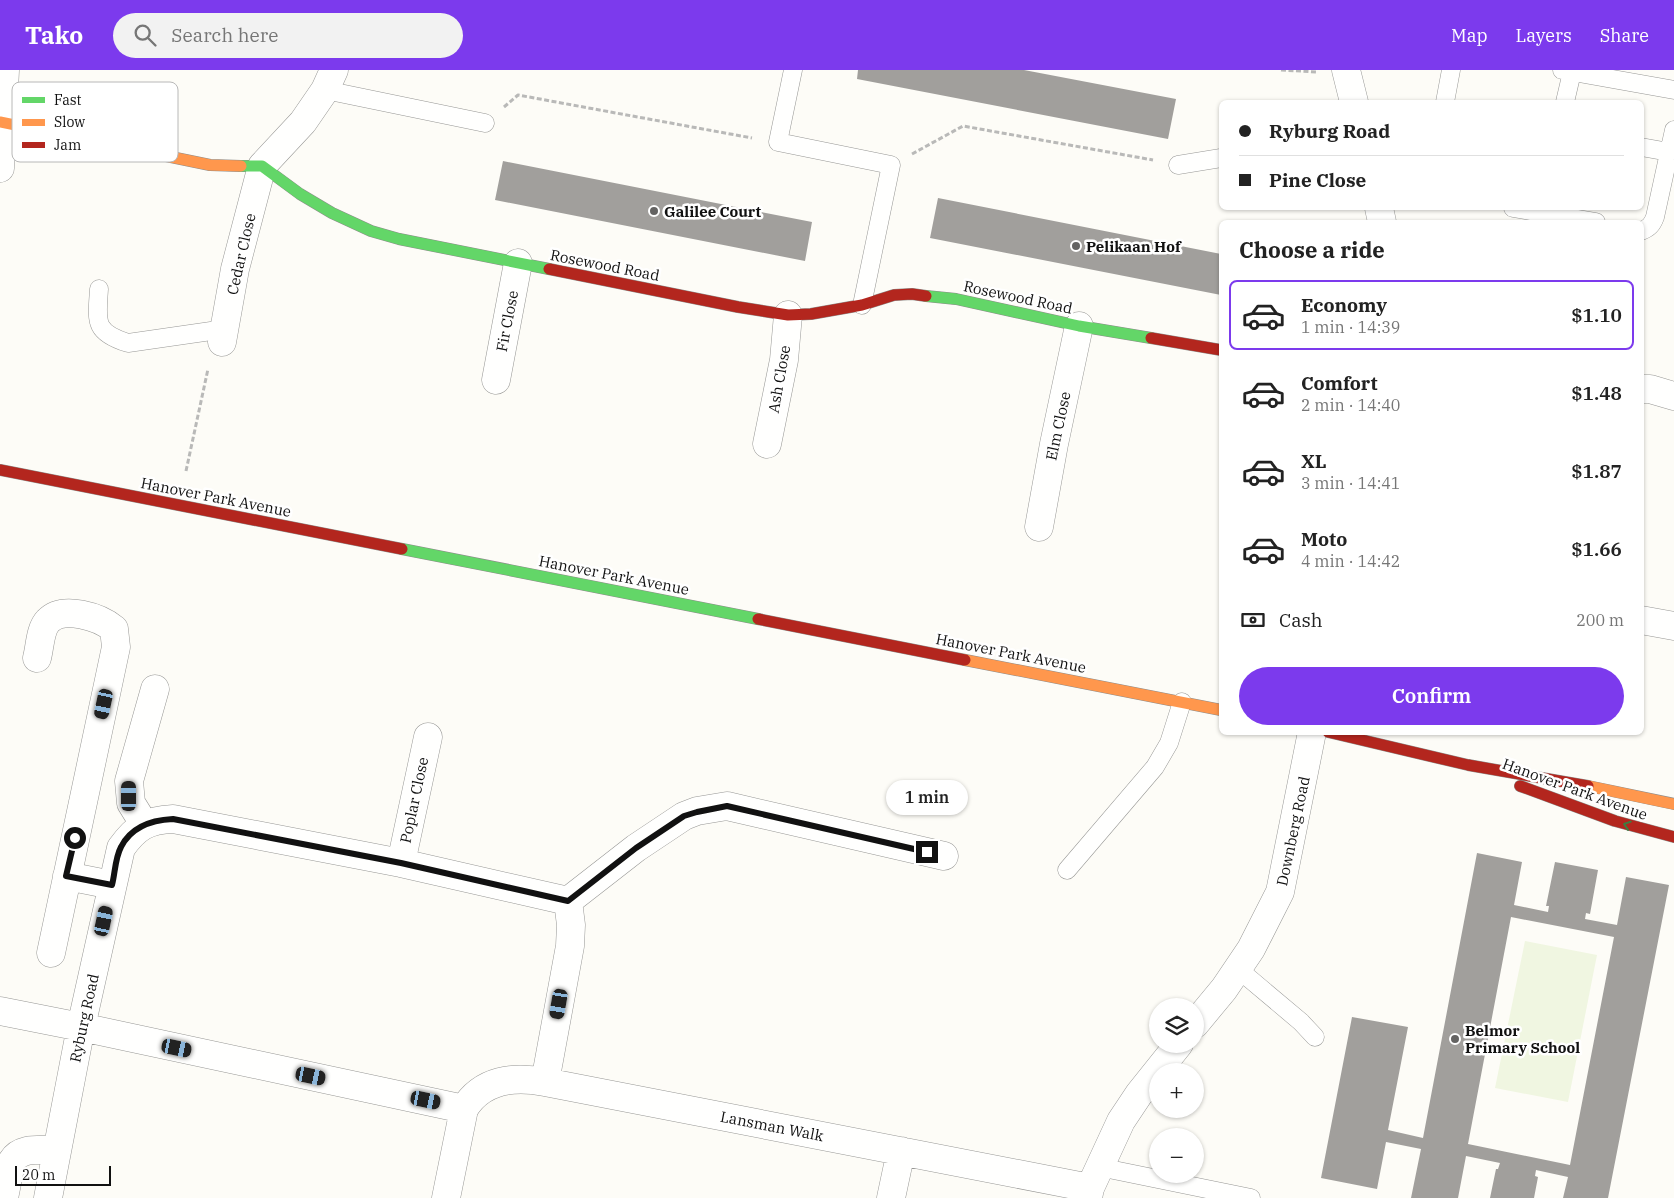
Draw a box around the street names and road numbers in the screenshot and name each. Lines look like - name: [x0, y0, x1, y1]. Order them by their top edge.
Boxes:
- street label: Cedar Close: [222, 211, 260, 297]
- street label: Rosewood Road: [549, 245, 661, 285]
- street label: Rosewood Road: [962, 276, 1074, 318]
- street label: Fir Close: [492, 289, 522, 353]
- street label: Ash Close: [764, 344, 794, 414]
- street label: Elm Close: [1041, 390, 1075, 462]
- street label: Hanover Park Avenue: [139, 473, 293, 521]
- street label: Hanover Park Avenue: [537, 551, 691, 599]
- street label: Hanover Park Avenue: [934, 629, 1088, 677]
- street label: Hanover Park Avenue: [1500, 754, 1650, 824]
- street label: Poplar Close: [396, 755, 432, 845]
- street label: Downberg Road: [1272, 775, 1314, 887]
- street label: Ryburg Road: [65, 972, 103, 1064]
- street label: Lansman Walk: [719, 1107, 825, 1145]

